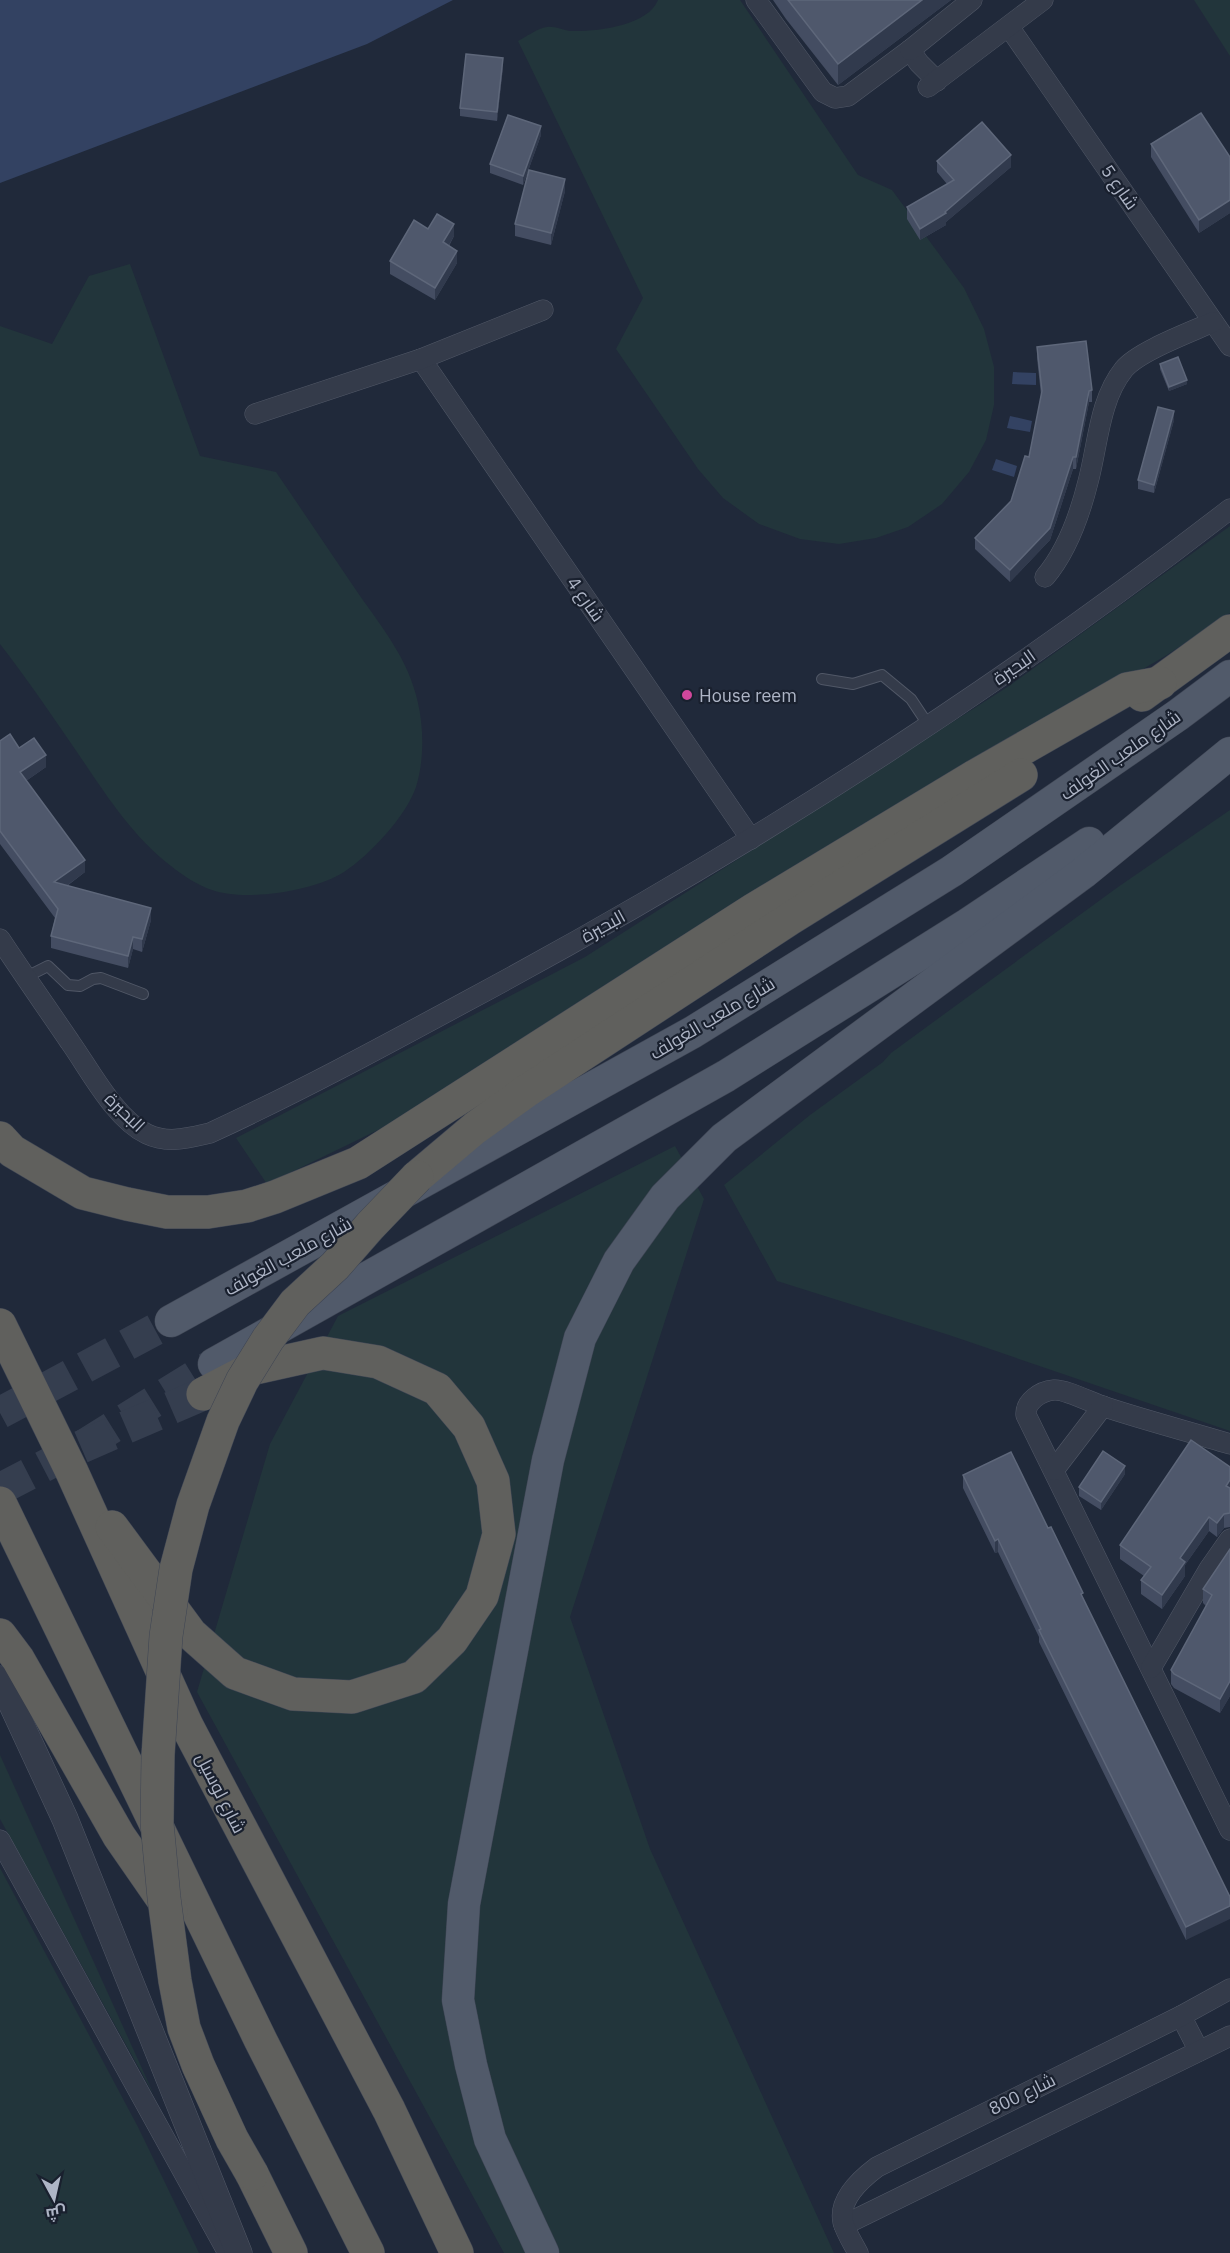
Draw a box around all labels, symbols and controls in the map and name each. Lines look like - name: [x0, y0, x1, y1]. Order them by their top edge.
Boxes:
- street label: شارع 5: [1095, 160, 1144, 215]
- street label: شارع 4: [561, 572, 610, 627]
- street label: البحيرة: [988, 644, 1040, 690]
- place label: House reem: [699, 684, 797, 707]
- marker: House reem: [680, 688, 694, 702]
- street label: شارع ملعب الغولف: [1055, 705, 1185, 806]
- street label: البحيرة: [577, 905, 629, 947]
- street label: شارع ملعب الغولف: [645, 972, 779, 1065]
- street label: البحيرة: [100, 1087, 150, 1137]
- street label: شارع ملعب الغولف: [220, 1211, 356, 1301]
- street label: شارع لوسيل: [190, 1749, 251, 1838]
- street label: شارع 800: [985, 2068, 1060, 2121]
- north arrow: [24, 2169, 84, 2229]
- text: ش: [45, 2203, 68, 2225]

